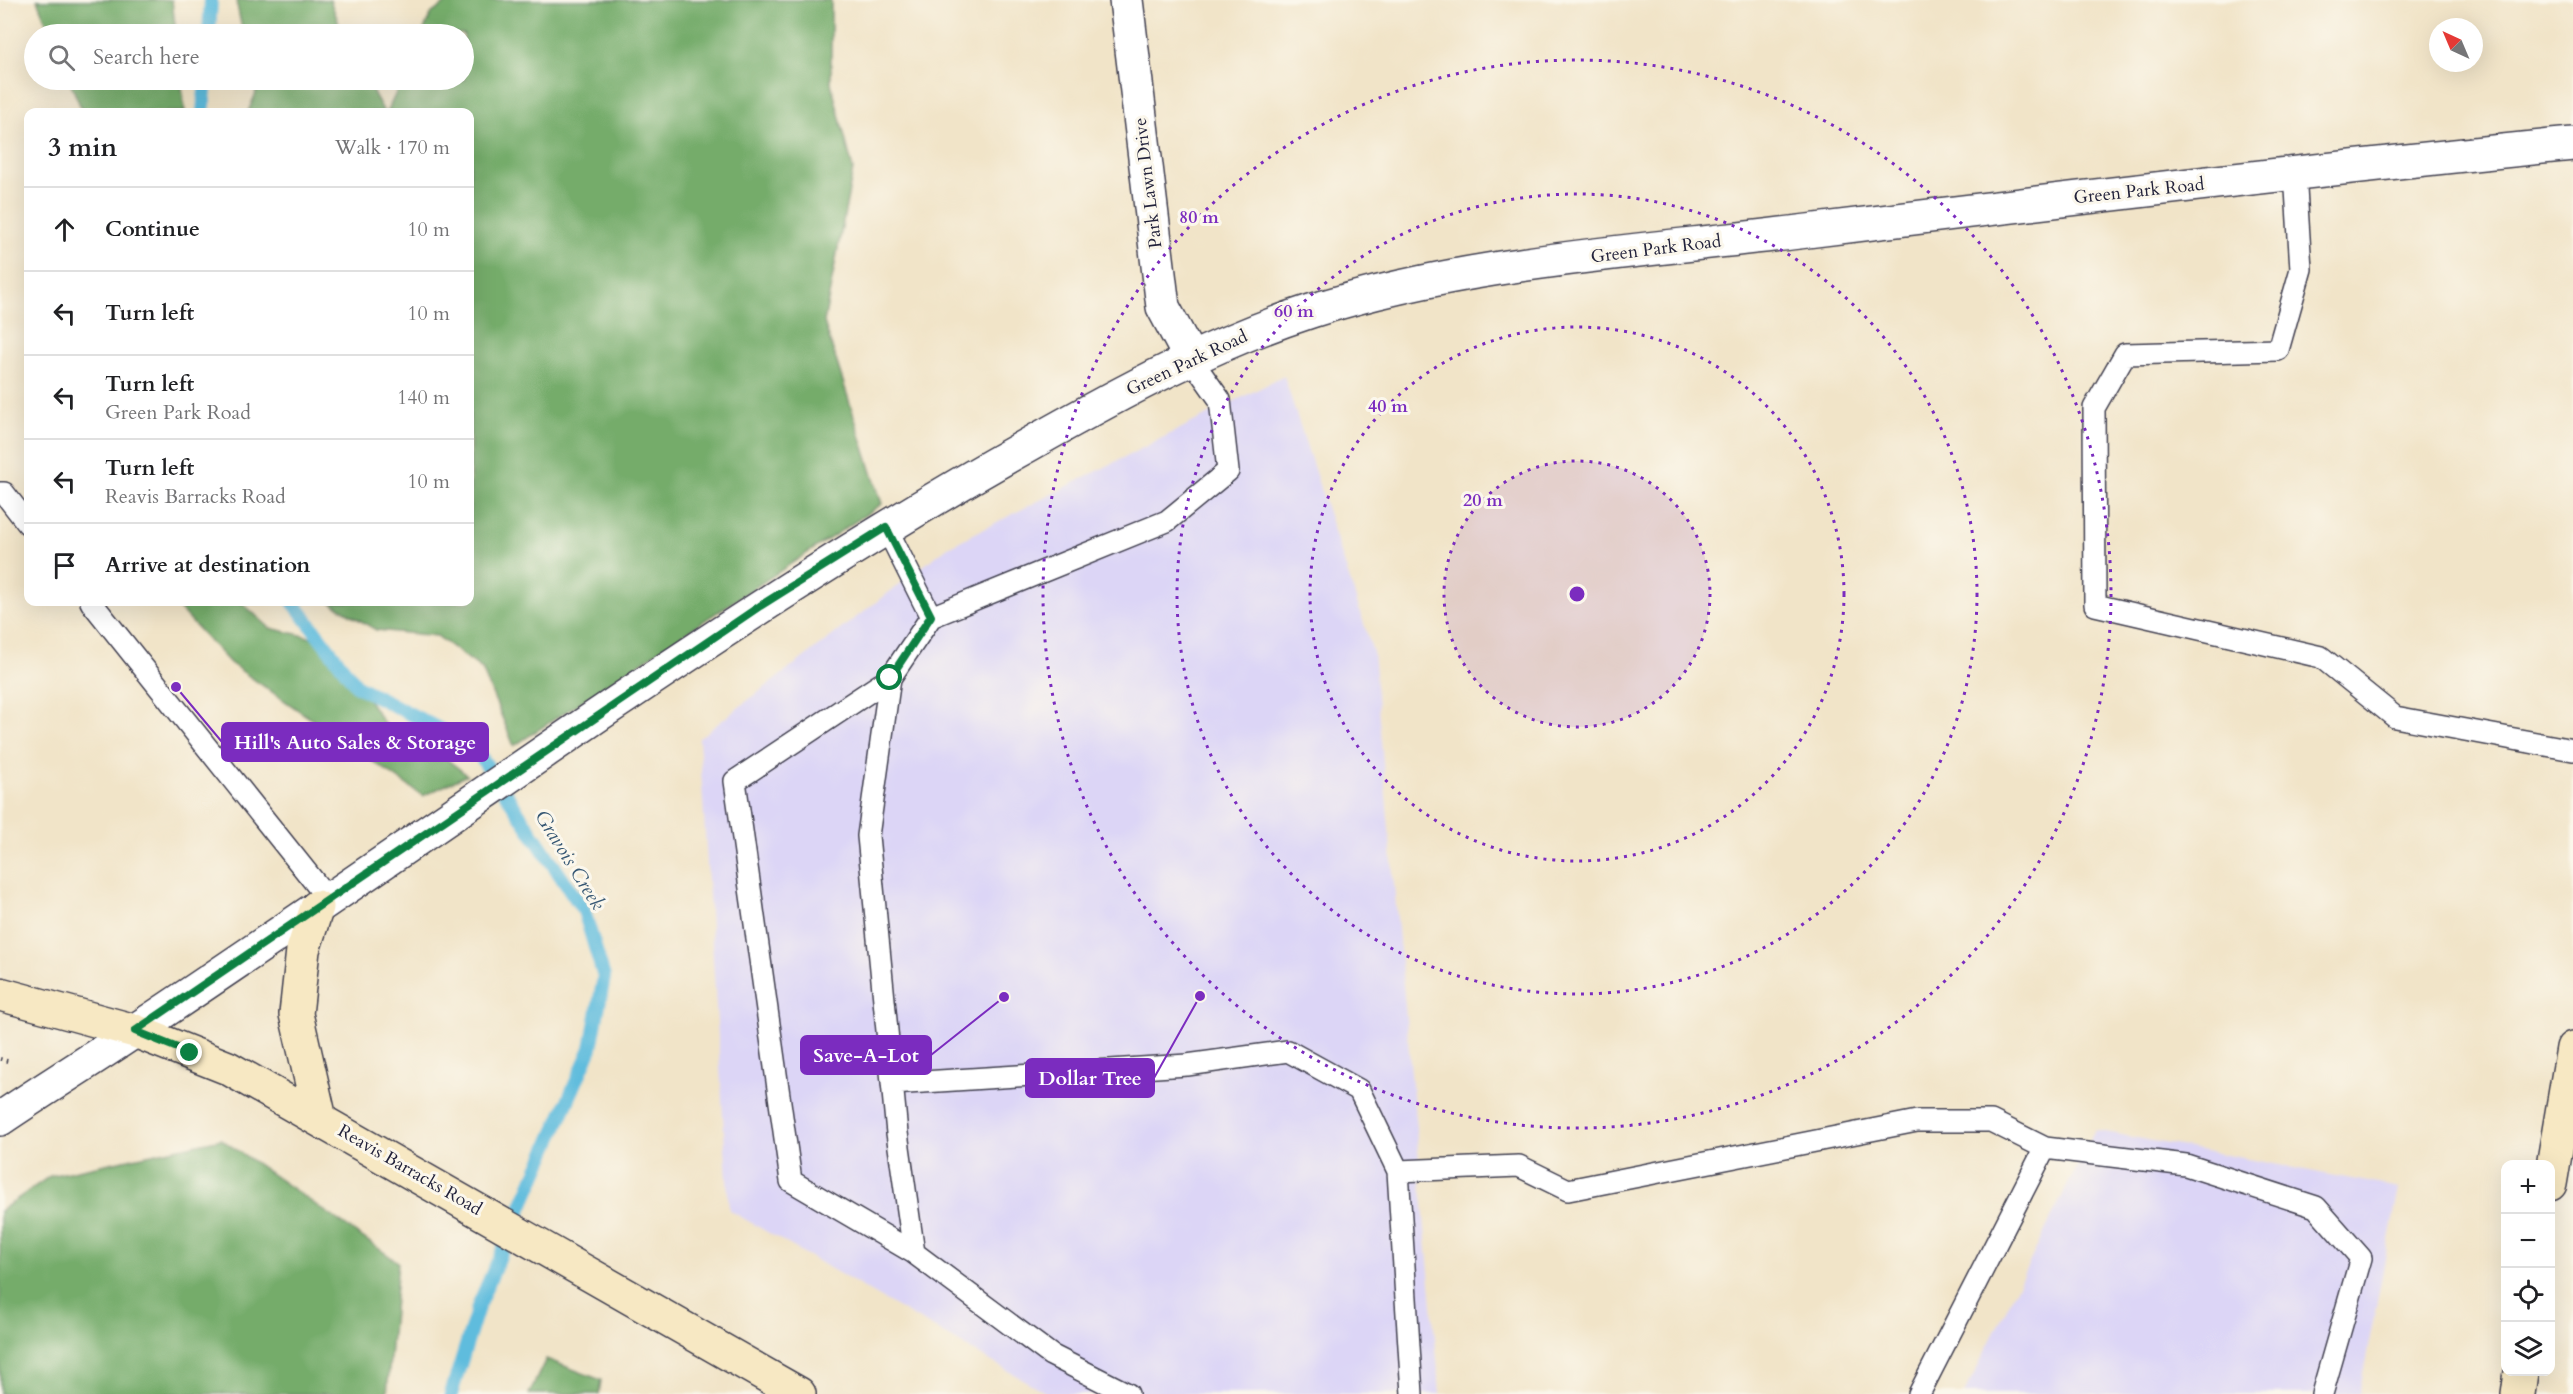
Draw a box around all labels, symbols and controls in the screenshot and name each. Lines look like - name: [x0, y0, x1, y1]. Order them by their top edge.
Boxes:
- north arrow: [2429, 18, 2483, 72]
- search box: [24, 24, 474, 90]
- icon: search: [45, 41, 78, 74]
- text: Search here: [93, 42, 200, 72]
- street label: Park Lawn Drive: [1128, 116, 1168, 250]
- text: 3 min: [48, 130, 117, 165]
- text: Walk · 170 m: [335, 134, 450, 161]
- street label: Green Park Road: [2072, 172, 2206, 210]
- text: 80 m: [1179, 205, 1219, 230]
- icon: ahead: [48, 213, 81, 246]
- text: Continue: [105, 214, 200, 244]
- text: 10 m: [407, 216, 450, 243]
- street label: Green Park Road: [1589, 229, 1723, 269]
- icon: left: [48, 297, 81, 330]
- text: Turn left: [105, 298, 194, 328]
- text: 60 m: [1274, 299, 1314, 324]
- text: 10 m: [407, 300, 450, 327]
- street label: Green Park Road: [1122, 324, 1252, 402]
- text: Turn left: [105, 369, 194, 399]
- icon: left: [48, 381, 81, 414]
- text: 140 m: [397, 384, 450, 411]
- text: 40 m: [1368, 394, 1408, 419]
- text: Green Park Road: [105, 399, 251, 426]
- text: Turn left: [105, 453, 194, 483]
- icon: left: [48, 465, 81, 498]
- text: 10 m: [407, 468, 450, 495]
- text: Reavis Barracks Road: [105, 483, 286, 510]
- text: 20 m: [1463, 488, 1503, 513]
- icon: arrive: [48, 549, 81, 582]
- text: Arrive at destination: [105, 550, 310, 580]
- centre of rings: [1567, 584, 1587, 604]
- route start: [876, 664, 902, 690]
- callout: Hill's Auto Sales & Storage: [222, 723, 488, 761]
- text: Hill's Auto Sales & Storage: [234, 729, 476, 756]
- water label: Gravois Creek: [529, 805, 611, 915]
- callout: Save-A-Lot: [801, 1036, 931, 1074]
- route end: [176, 1039, 202, 1065]
- text: Save-A-Lot: [813, 1042, 919, 1069]
- callout: Dollar Tree: [1026, 1059, 1154, 1097]
- text: Dollar Tree: [1038, 1065, 1142, 1092]
- street label: Reavis Barracks Road: [333, 1119, 487, 1222]
- map controls: [2501, 1160, 2555, 1376]
- button: +: [2501, 1160, 2555, 1214]
- button: −: [2501, 1214, 2555, 1268]
- button: locate: [2501, 1268, 2555, 1322]
- button: layers: [2501, 1322, 2555, 1376]

